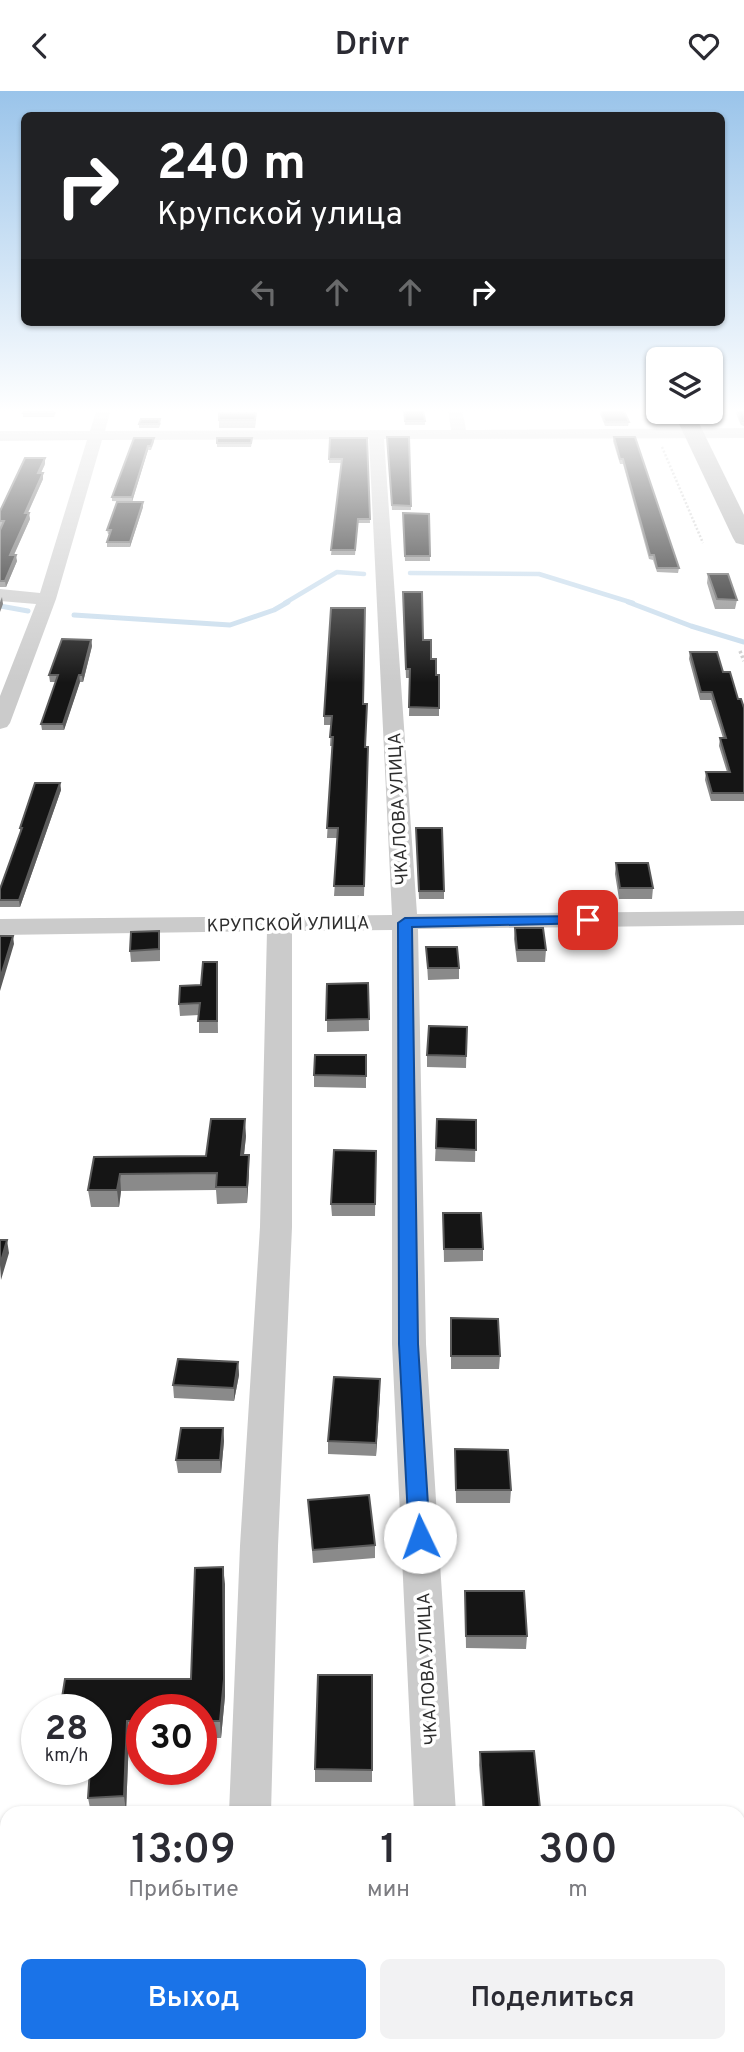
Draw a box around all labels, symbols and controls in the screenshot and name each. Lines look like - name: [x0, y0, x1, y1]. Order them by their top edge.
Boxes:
- text: Drivr: [335, 26, 409, 66]
- icon: back: [21, 27, 59, 65]
- icon: heart: [685, 27, 723, 65]
- text: 240 m: [157, 135, 306, 197]
- icon: right: [42, 140, 133, 231]
- text: Крупской улица: [157, 196, 403, 236]
- icon: left: [245, 273, 283, 311]
- icon: ahead: [318, 273, 356, 311]
- icon: ahead: [391, 273, 429, 311]
- icon: right: [464, 273, 502, 311]
- map controls: [646, 347, 723, 424]
- button: layers: [646, 347, 723, 424]
- street label: ЧКАЛОВА УЛИЦА: [384, 732, 415, 886]
- pin: [558, 890, 618, 950]
- icon: arrive: [569, 901, 607, 939]
- street label: КРУПСКОЙ УЛИЦА: [207, 911, 369, 938]
- position arrow: [383, 1500, 457, 1574]
- street label: ЧКАЛОВА УЛИЦА: [413, 1592, 444, 1746]
- speed limit sign: 30: [126, 1694, 217, 1785]
- text: 28: [45, 1708, 88, 1752]
- text: km/h: [45, 1745, 88, 1768]
- text: 13:09: [131, 1825, 236, 1878]
- text: 1: [380, 1825, 397, 1878]
- text: 300: [538, 1825, 618, 1878]
- text: Прибытие: [128, 1876, 239, 1905]
- text: мин: [367, 1876, 410, 1905]
- text: m: [568, 1876, 588, 1905]
- button: Выход: [21, 1959, 366, 2039]
- button: Поделиться: [380, 1959, 725, 2039]

